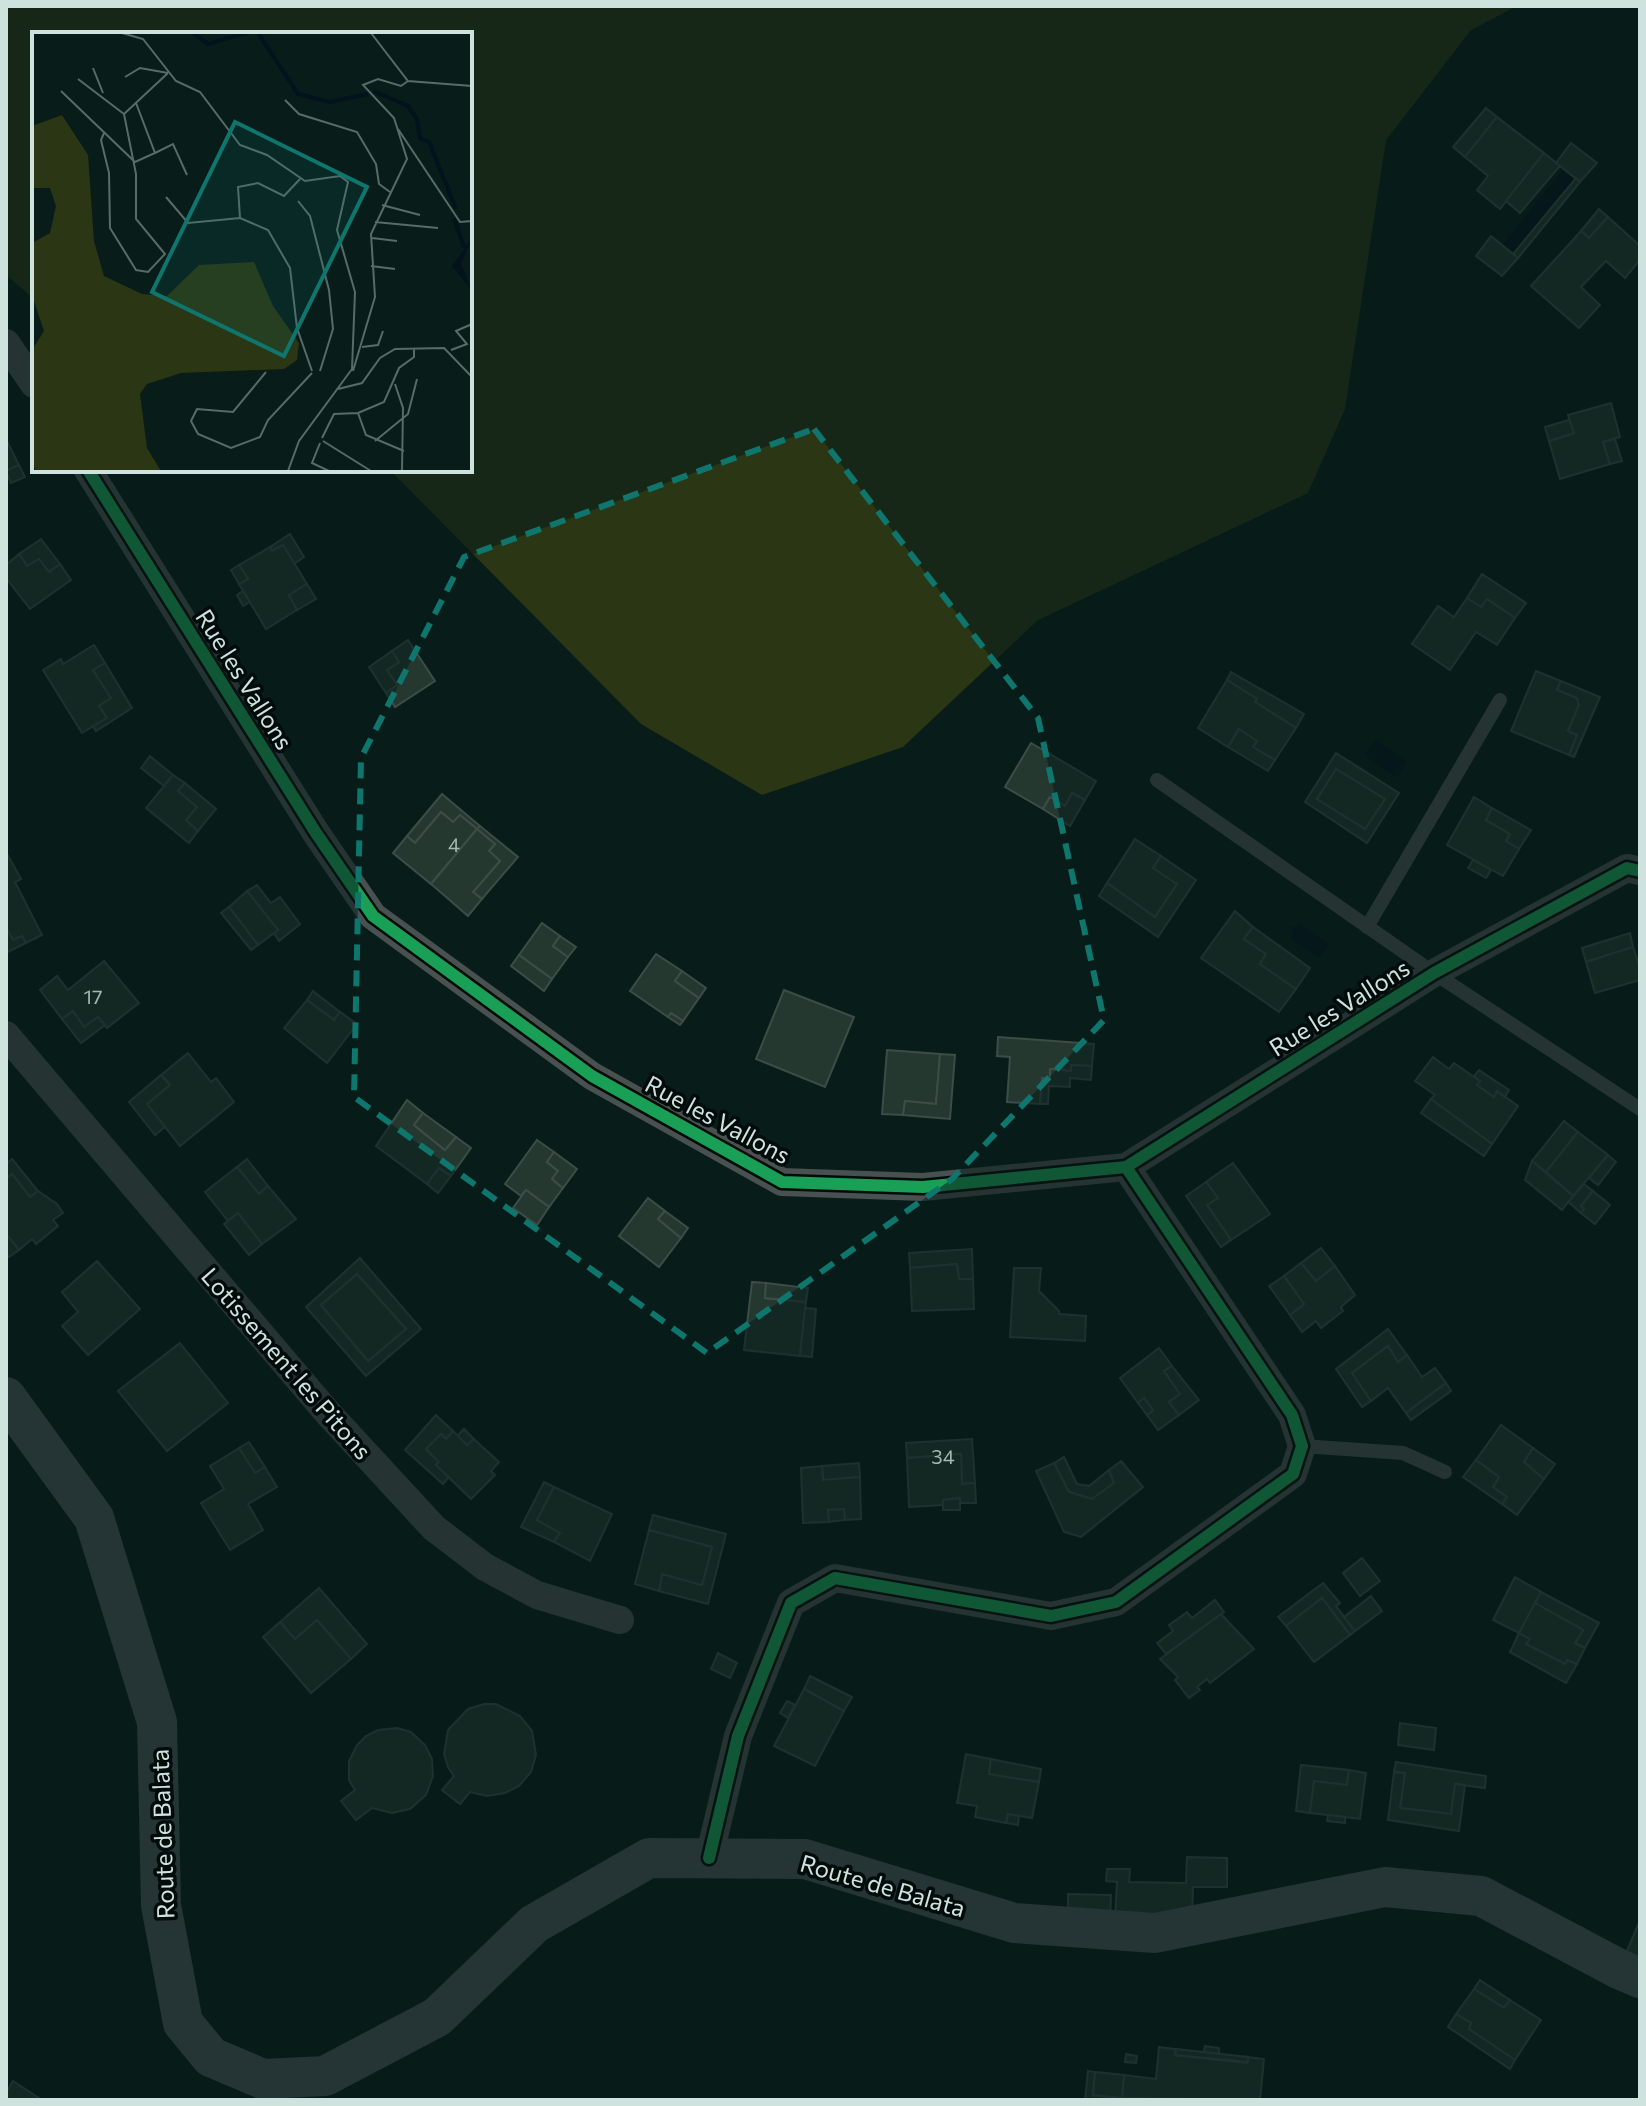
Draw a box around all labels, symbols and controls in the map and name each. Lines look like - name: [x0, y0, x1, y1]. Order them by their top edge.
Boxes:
- inset map: [32, 32, 472, 472]
- street label: Rue les Vallons: [190, 604, 300, 754]
- house number: 4: [448, 832, 460, 856]
- street label: Rue les Vallons: [1264, 952, 1414, 1062]
- house number: 17: [83, 984, 103, 1008]
- street label: Rue les Vallons: [641, 1069, 795, 1169]
- street label: Lotissement les Pitons: [196, 1261, 378, 1465]
- house number: 34: [931, 1444, 955, 1468]
- street label: Route de Balata: [145, 1748, 179, 1920]
- street label: Route de Balata: [797, 1848, 969, 1922]

